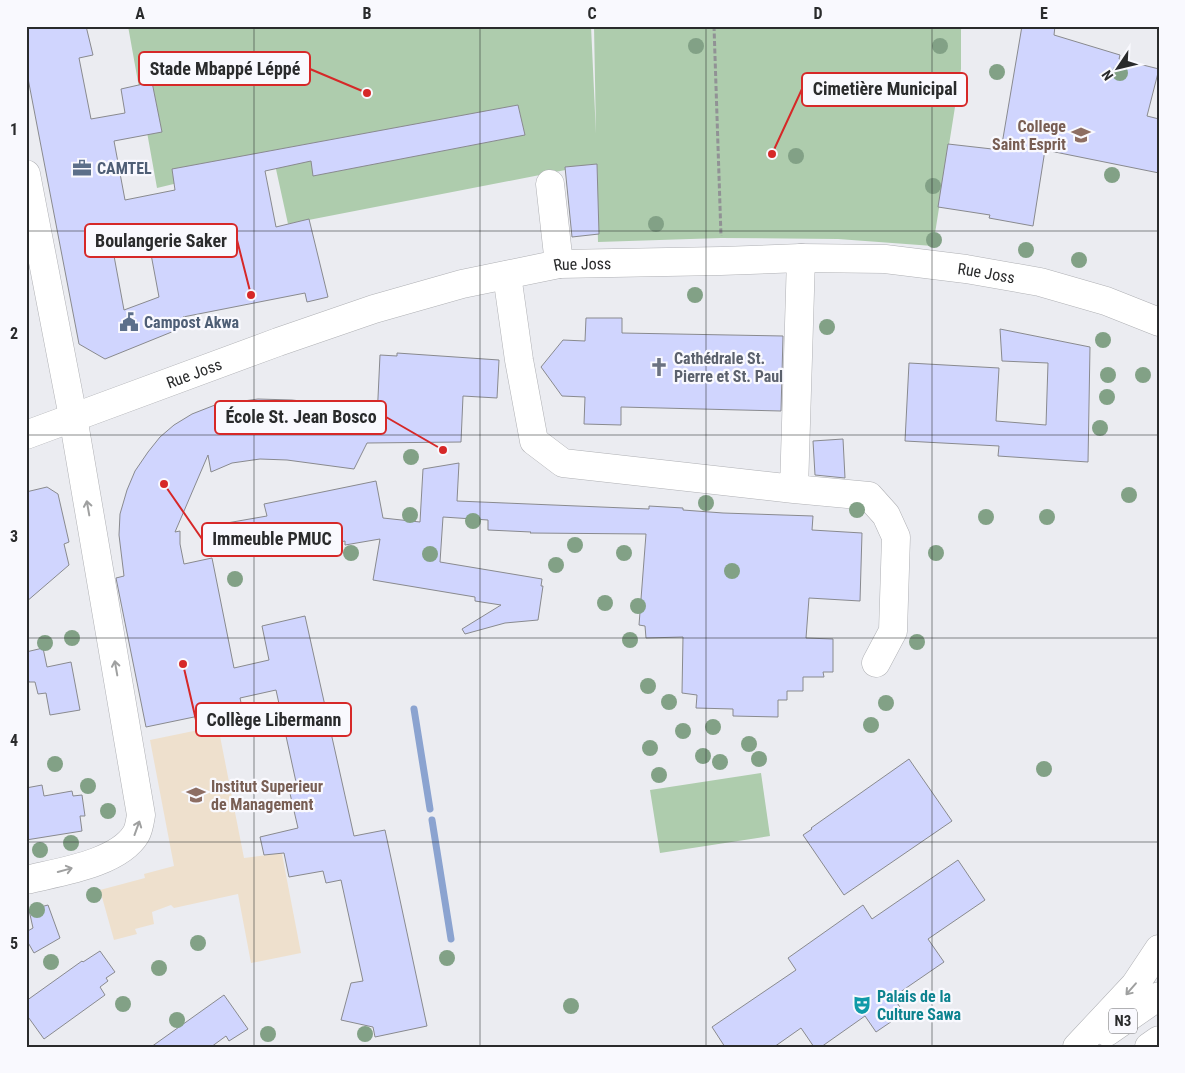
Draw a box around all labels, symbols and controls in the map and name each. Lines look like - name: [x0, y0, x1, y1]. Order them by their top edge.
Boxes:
- text: A: [135, 4, 145, 23]
- text: B: [363, 4, 372, 23]
- text: C: [587, 4, 597, 23]
- text: D: [813, 4, 823, 23]
- text: E: [1040, 4, 1048, 23]
- north arrow: [1092, 42, 1142, 92]
- callout: Stade Mbappé Léppé: [139, 52, 310, 85]
- text: Stade Mbappé Léppé: [150, 58, 301, 79]
- text: N: [1098, 67, 1116, 84]
- callout: Cimetière Municipal: [802, 73, 967, 106]
- text: Cimetière Municipal: [813, 78, 957, 99]
- place label: College Saint Esprit: [992, 117, 1066, 154]
- text: 1: [10, 120, 18, 139]
- school or university icon: College Saint Esprit: [1070, 124, 1092, 146]
- office icon: CAMTEL: [71, 157, 93, 179]
- place label: CAMTEL: [97, 159, 152, 178]
- callout: Boulangerie Saker: [85, 224, 237, 257]
- text: Boulangerie Saker: [95, 230, 227, 251]
- street label: Rue Joss: [552, 254, 611, 275]
- street label: Rue Joss: [957, 259, 1016, 287]
- public building icon: Campost Akwa: [118, 311, 140, 333]
- place label: Campost Akwa: [144, 313, 240, 332]
- text: 2: [10, 324, 18, 343]
- place label: Cathédrale St. Pierre et St. Paul: [674, 349, 783, 386]
- street label: Rue Joss: [164, 355, 224, 392]
- church icon: Cathédrale St. Pierre et St. Paul: [648, 356, 670, 378]
- callout: École St. Jean Bosco: [215, 401, 386, 434]
- text: École St. Jean Bosco: [225, 406, 377, 427]
- one-way arrow: [83, 501, 93, 517]
- callout: Immeuble PMUC: [202, 523, 342, 556]
- text: 3: [10, 527, 18, 546]
- text: Immeuble PMUC: [212, 528, 332, 549]
- one-way arrow: [110, 661, 120, 677]
- callout: Collège Libermann: [196, 703, 351, 736]
- text: Collège Libermann: [207, 709, 341, 730]
- text: 4: [10, 731, 18, 750]
- place label: Institut Superieur de Management: [211, 777, 323, 814]
- school or university icon: Institut Superieur de Management: [185, 784, 207, 806]
- one-way arrow: [133, 821, 142, 836]
- one-way arrow: [56, 865, 72, 874]
- text: 5: [10, 934, 18, 953]
- one-way arrow: [1125, 983, 1137, 996]
- place label: Palais de la Culture Sawa: [877, 987, 962, 1024]
- theatre icon: Palais de la Culture Sawa: [851, 994, 873, 1016]
- road number: N3: [1109, 1008, 1137, 1034]

